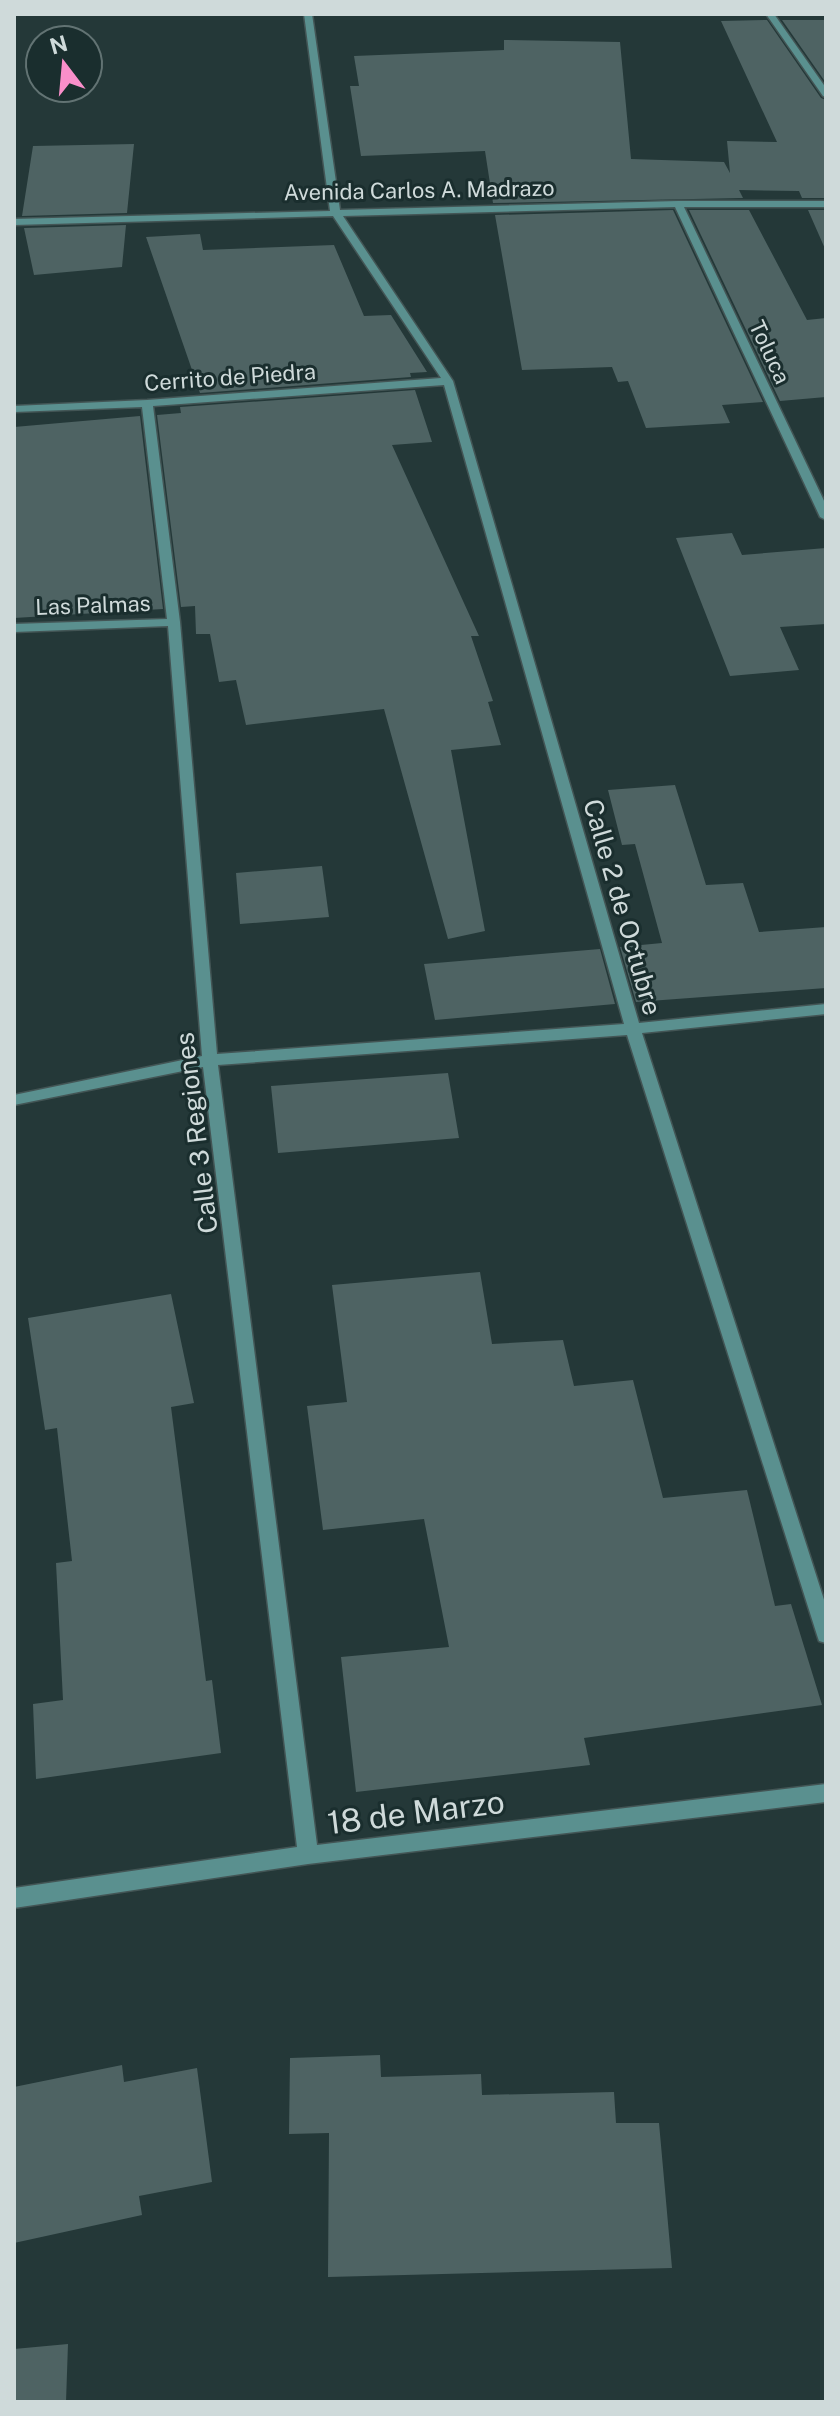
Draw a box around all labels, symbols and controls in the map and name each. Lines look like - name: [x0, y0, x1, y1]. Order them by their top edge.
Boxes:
- north arrow: [24, 24, 104, 104]
- text: N: [47, 30, 70, 60]
- street label: Avenida Carlos A. Madrazo: [283, 175, 555, 205]
- street label: Toluca: [744, 316, 796, 388]
- street label: Cerrito de Piedra: [143, 358, 317, 396]
- street label: Las Palmas: [35, 590, 151, 620]
- street label: Calle 2 de Octubre: [577, 795, 669, 1019]
- street label: Calle 3 Regiones: [168, 1031, 224, 1235]
- street label: 18 de Marzo: [325, 1783, 507, 1841]

